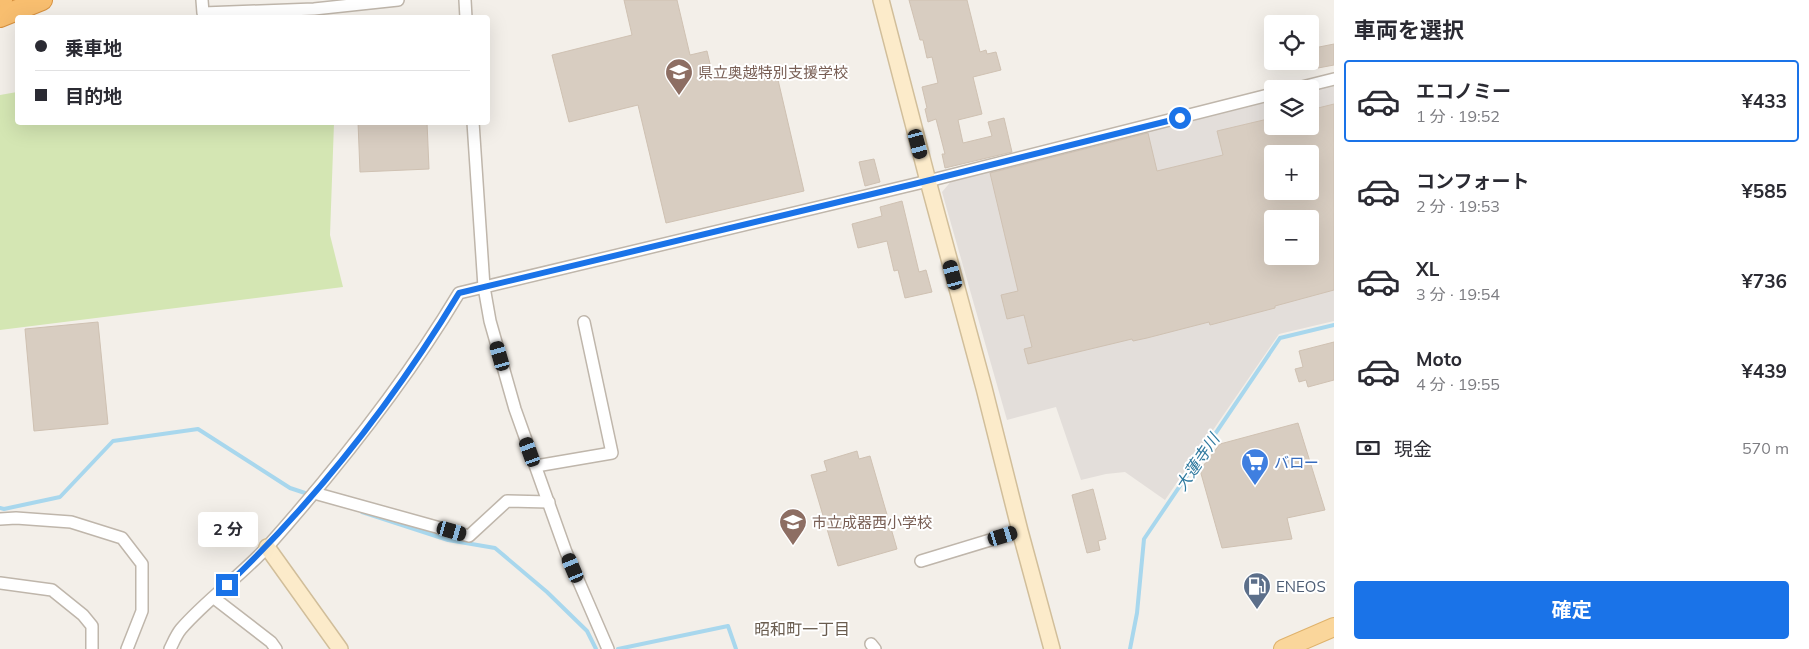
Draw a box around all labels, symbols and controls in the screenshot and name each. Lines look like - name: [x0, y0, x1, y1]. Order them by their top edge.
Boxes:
- map controls: [1264, 15, 1319, 265]
- button: locate: [1264, 15, 1319, 70]
- text: 車両を選択: [1354, 16, 1464, 44]
- text: 乗車地: [65, 36, 122, 60]
- school or university icon: 県立奥越特別支援学校: [664, 57, 694, 96]
- place label: 県立奥越特別支援学校: [698, 63, 848, 82]
- icon: car: [1356, 79, 1401, 124]
- text: エコノミー: [1416, 79, 1511, 103]
- button: layers: [1264, 80, 1319, 135]
- text: 目的地: [65, 84, 122, 108]
- text: ¥433: [1741, 89, 1787, 113]
- text: 1 分 · 19:52: [1416, 106, 1500, 126]
- route start: [1169, 107, 1191, 129]
- car: [906, 128, 929, 160]
- button: +: [1264, 145, 1319, 200]
- icon: car: [1356, 169, 1401, 214]
- text: コンフォート: [1416, 169, 1529, 193]
- text: ¥585: [1741, 179, 1787, 203]
- text: 2 分 · 19:53: [1416, 196, 1500, 216]
- button: −: [1264, 210, 1319, 265]
- text: XL: [1416, 257, 1439, 281]
- car: [941, 259, 964, 291]
- icon: car: [1356, 259, 1401, 304]
- text: ¥736: [1741, 269, 1787, 293]
- text: 3 分 · 19:54: [1416, 284, 1500, 304]
- car: [488, 340, 511, 372]
- text: Moto: [1416, 347, 1462, 371]
- icon: car: [1356, 349, 1401, 394]
- text: ¥439: [1741, 359, 1787, 383]
- text: 4 分 · 19:55: [1416, 374, 1500, 394]
- water label: 大蓮寺川: [1171, 428, 1224, 494]
- icon: cash: [1354, 434, 1382, 462]
- car: [517, 435, 542, 469]
- text: 現金: [1394, 437, 1432, 461]
- text: 570 m: [1742, 438, 1789, 458]
- supermarket icon: バロー: [1240, 447, 1270, 486]
- place label: バロー: [1274, 453, 1319, 472]
- school or university icon: 市立成器西小学校: [778, 507, 808, 546]
- callout: 2 分: [197, 512, 257, 548]
- place label: 市立成器西小学校: [812, 513, 932, 532]
- text: 2 分: [213, 519, 243, 539]
- car: [435, 520, 468, 542]
- car: [986, 524, 1019, 548]
- car: [560, 551, 585, 585]
- fuel station icon: ENEOS: [1242, 571, 1272, 610]
- route end: [216, 574, 238, 596]
- place label: ENEOS: [1276, 577, 1326, 596]
- button: 確定: [1354, 581, 1789, 639]
- district label: 昭和町一丁目: [754, 619, 850, 639]

